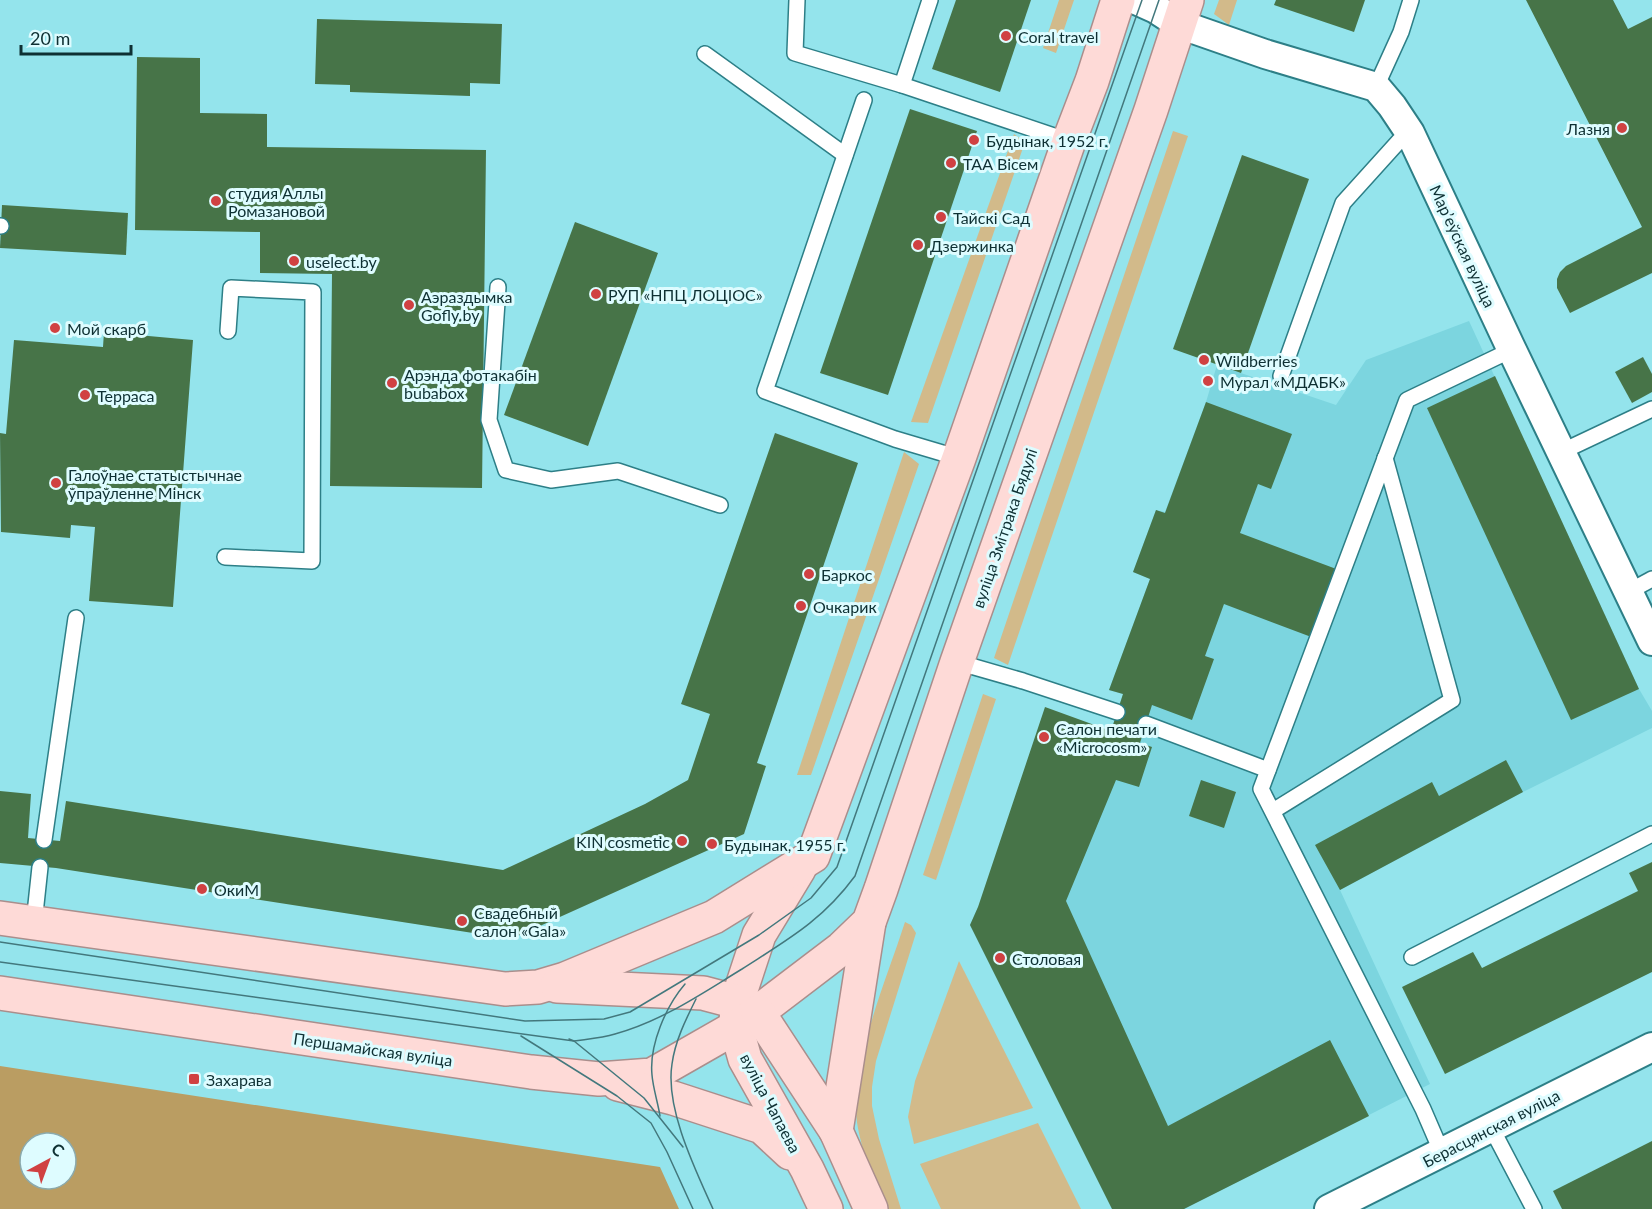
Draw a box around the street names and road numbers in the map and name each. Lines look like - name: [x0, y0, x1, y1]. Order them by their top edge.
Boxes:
- street label: Марʼеўская вуліца: [1426, 182, 1500, 310]
- street label: вуліца Змітрака Бядулі: [968, 446, 1040, 610]
- street label: Першамайская вуліца: [292, 1028, 454, 1070]
- street label: вуліца Чапаева: [737, 1050, 805, 1156]
- street label: Берасцянская вуліца: [1419, 1085, 1563, 1171]

